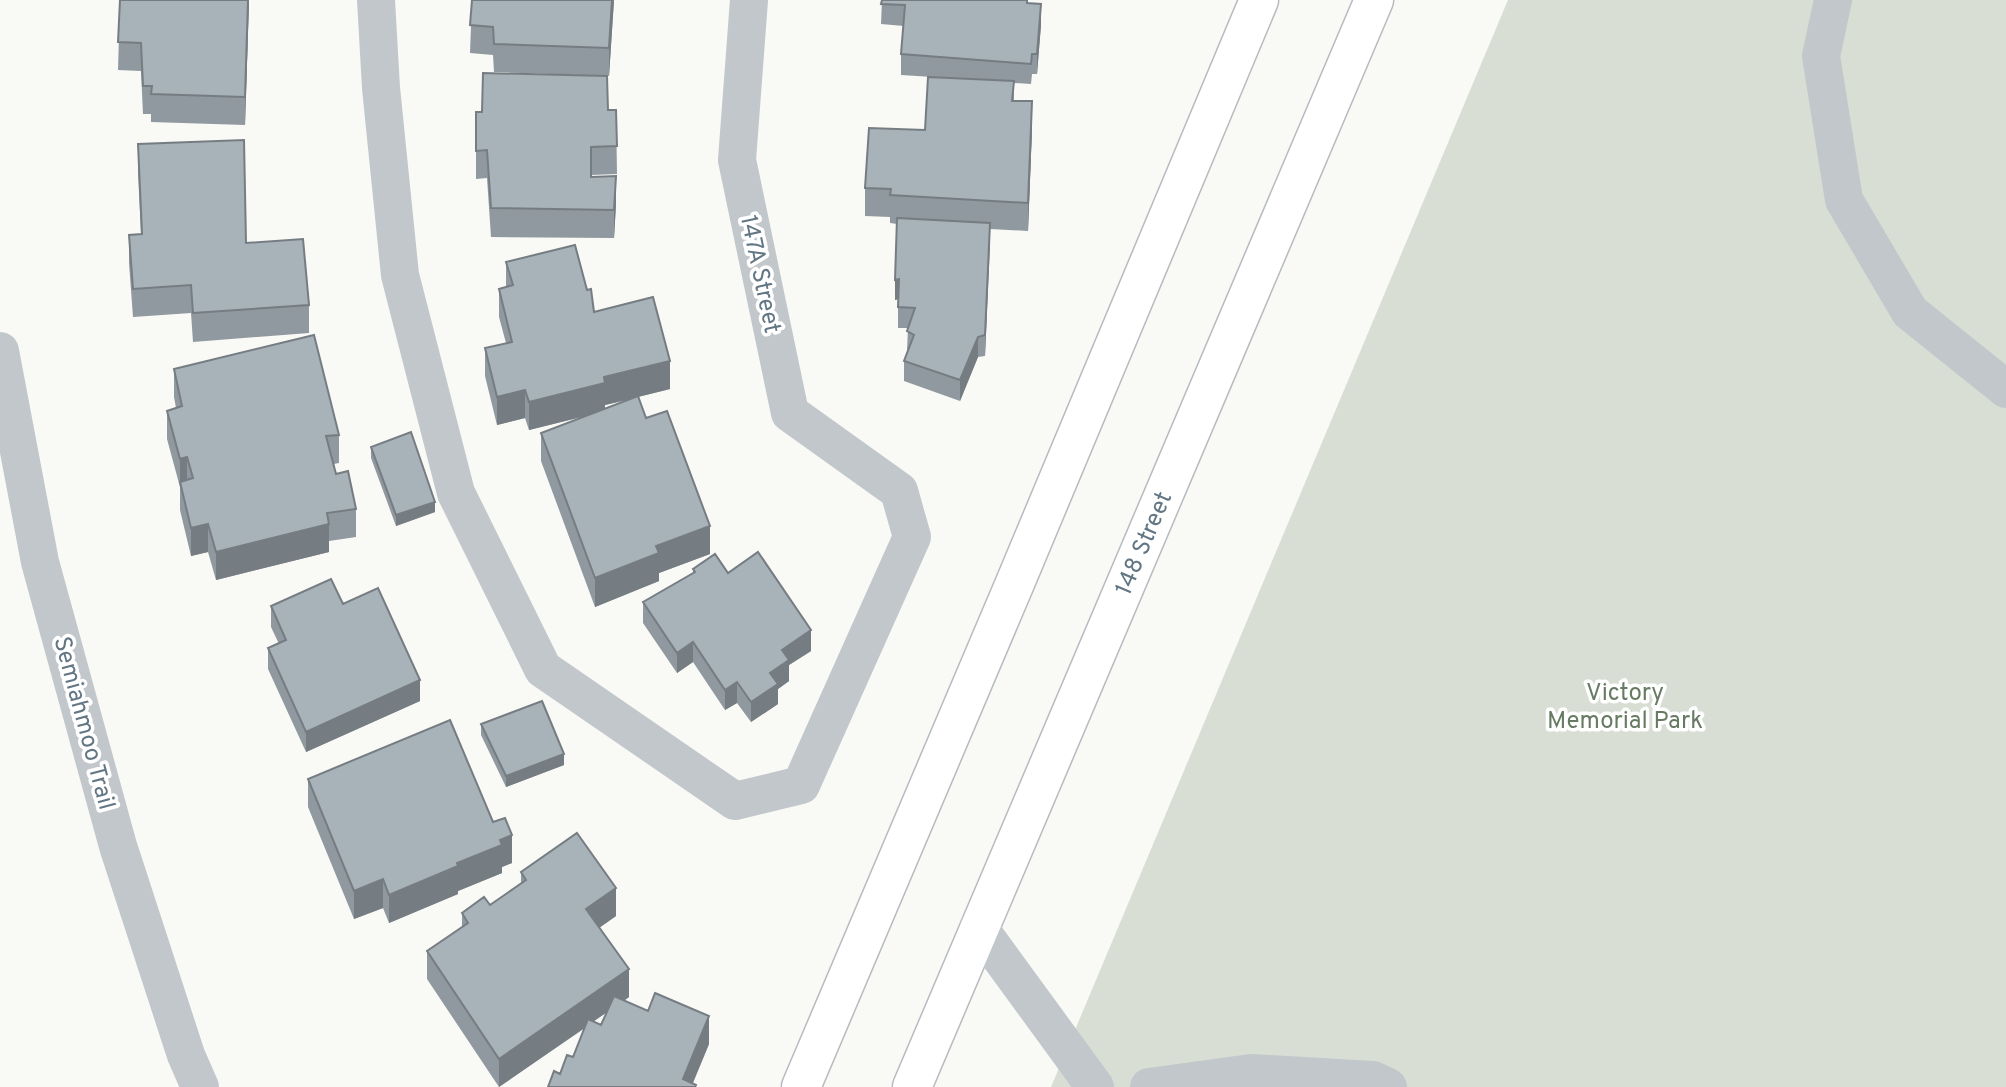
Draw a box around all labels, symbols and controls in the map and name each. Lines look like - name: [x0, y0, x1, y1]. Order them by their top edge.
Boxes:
- street label: 147A Street: [732, 213, 786, 336]
- street label: 148 Street: [1110, 487, 1180, 600]
- street label: Semiahmoo Trail: [46, 634, 121, 813]
- park label: Victory Memorial Park: [1547, 679, 1703, 737]

